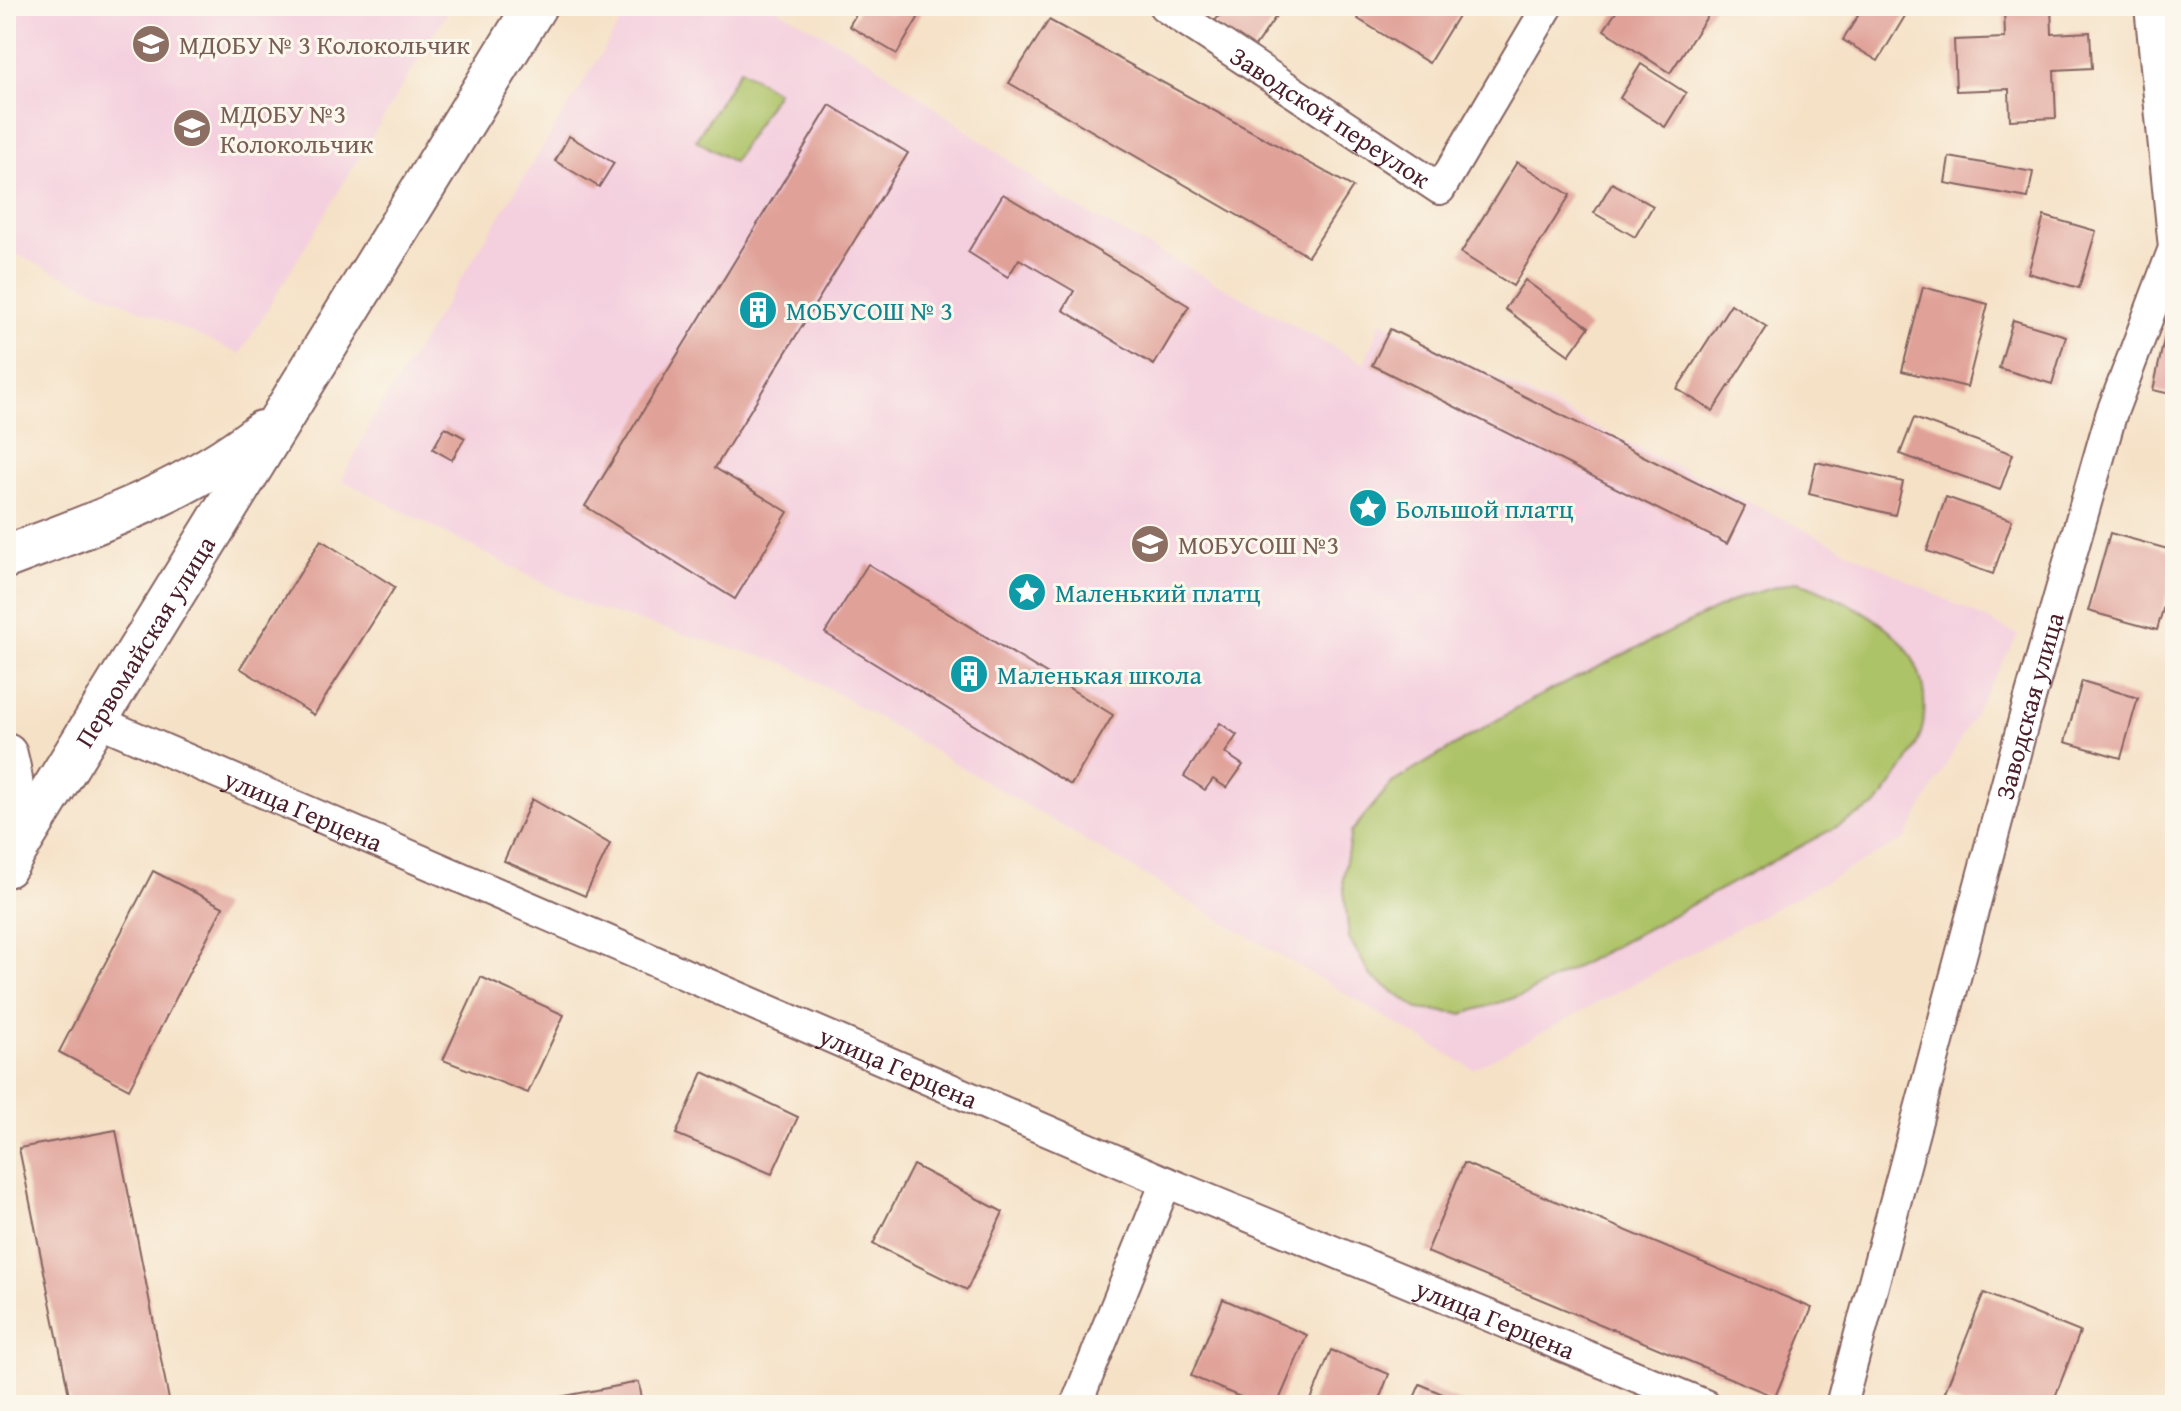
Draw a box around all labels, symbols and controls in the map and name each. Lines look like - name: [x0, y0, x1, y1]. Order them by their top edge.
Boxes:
- school or university icon: МДОБУ № 3 Колокольчик: [130, 23, 172, 65]
- place label: МДОБУ № 3 Колокольчик: [179, 25, 470, 64]
- street label: Заводской переулок: [1223, 36, 1439, 197]
- place label: МДОБУ №3 Колокольчик: [220, 94, 374, 163]
- school or university icon: МДОБУ №3 Колокольчик: [171, 107, 213, 149]
- building icon: МОБУСОШ № 3: [737, 289, 779, 331]
- place label: МОБУСОШ № 3: [786, 291, 953, 330]
- place icon: Большой платц: [1347, 487, 1389, 529]
- place label: Большой платц: [1396, 489, 1574, 528]
- school or university icon: МОБУСОШ №3: [1129, 523, 1171, 565]
- place label: МОБУСОШ №3: [1178, 525, 1339, 564]
- street label: Первомайская улица: [64, 527, 225, 754]
- place icon: Маленький платц: [1006, 571, 1048, 613]
- place label: Маленький платц: [1055, 573, 1261, 612]
- street label: Заводская улица: [1984, 607, 2073, 804]
- building icon: Маленькая школа: [948, 653, 990, 695]
- place label: Маленькая школа: [997, 655, 1202, 694]
- street label: улица Герцена: [217, 758, 390, 861]
- street label: улица Герцена: [812, 1015, 985, 1118]
- street label: улица Герцена: [1409, 1268, 1582, 1369]

